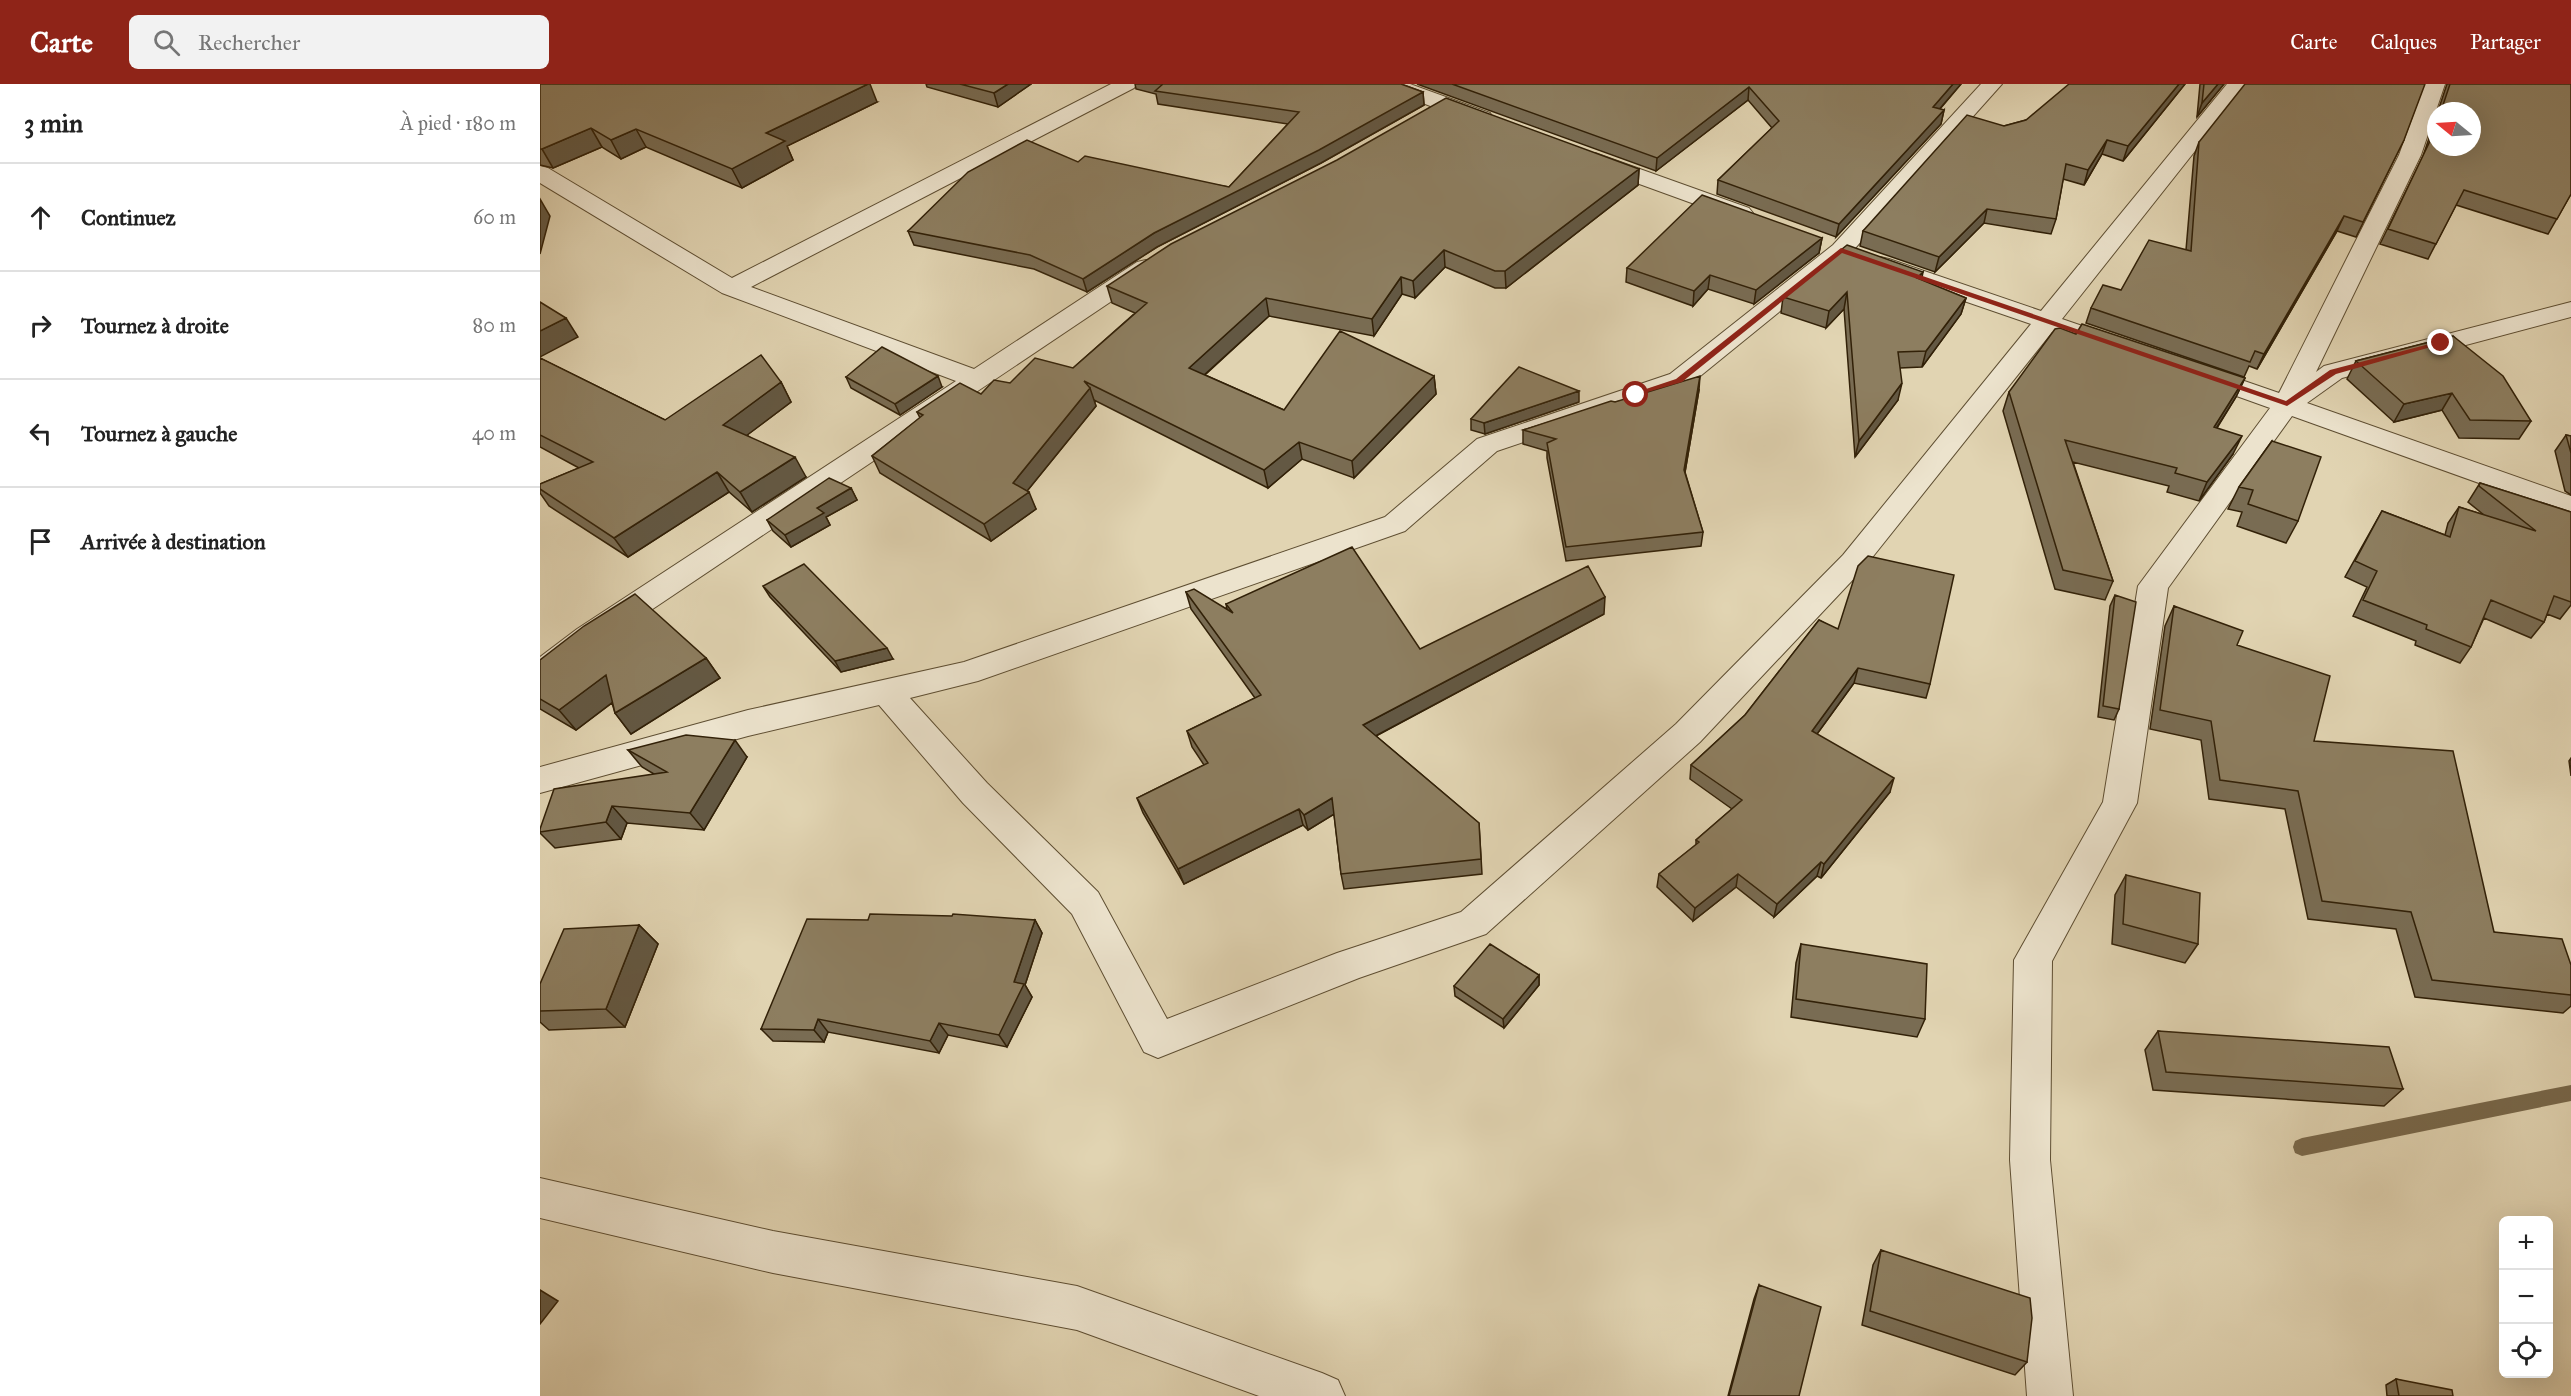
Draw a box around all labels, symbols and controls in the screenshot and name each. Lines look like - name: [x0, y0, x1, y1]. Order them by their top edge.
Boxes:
- search box: [129, 15, 549, 69]
- text: Carte: [30, 25, 93, 60]
- icon: search: [150, 26, 183, 59]
- text: Rechercher: [198, 29, 300, 56]
- text: Carte: [2290, 29, 2337, 55]
- text: Calques: [2370, 29, 2437, 55]
- text: Partager: [2470, 29, 2541, 55]
- north arrow: [2427, 102, 2481, 156]
- text: 3 min: [24, 107, 83, 139]
- text: À pied · 180 m: [400, 111, 516, 135]
- icon: ahead: [24, 201, 57, 234]
- text: Continuez: [81, 204, 176, 231]
- text: 60 m: [473, 205, 516, 229]
- icon: right: [24, 309, 57, 342]
- text: Tournez à droite: [81, 312, 229, 339]
- text: 80 m: [473, 313, 516, 337]
- route end: [2427, 329, 2453, 355]
- route start: [1622, 381, 1648, 407]
- icon: left: [24, 417, 57, 450]
- text: Tournez à gauche: [81, 420, 237, 447]
- text: 40 m: [472, 421, 516, 445]
- icon: arrive: [24, 525, 57, 558]
- text: Arrivée à destination: [81, 528, 266, 555]
- map controls: [2499, 1216, 2553, 1378]
- button: +: [2499, 1216, 2553, 1270]
- button: −: [2499, 1270, 2553, 1324]
- button: locate: [2499, 1324, 2553, 1378]

